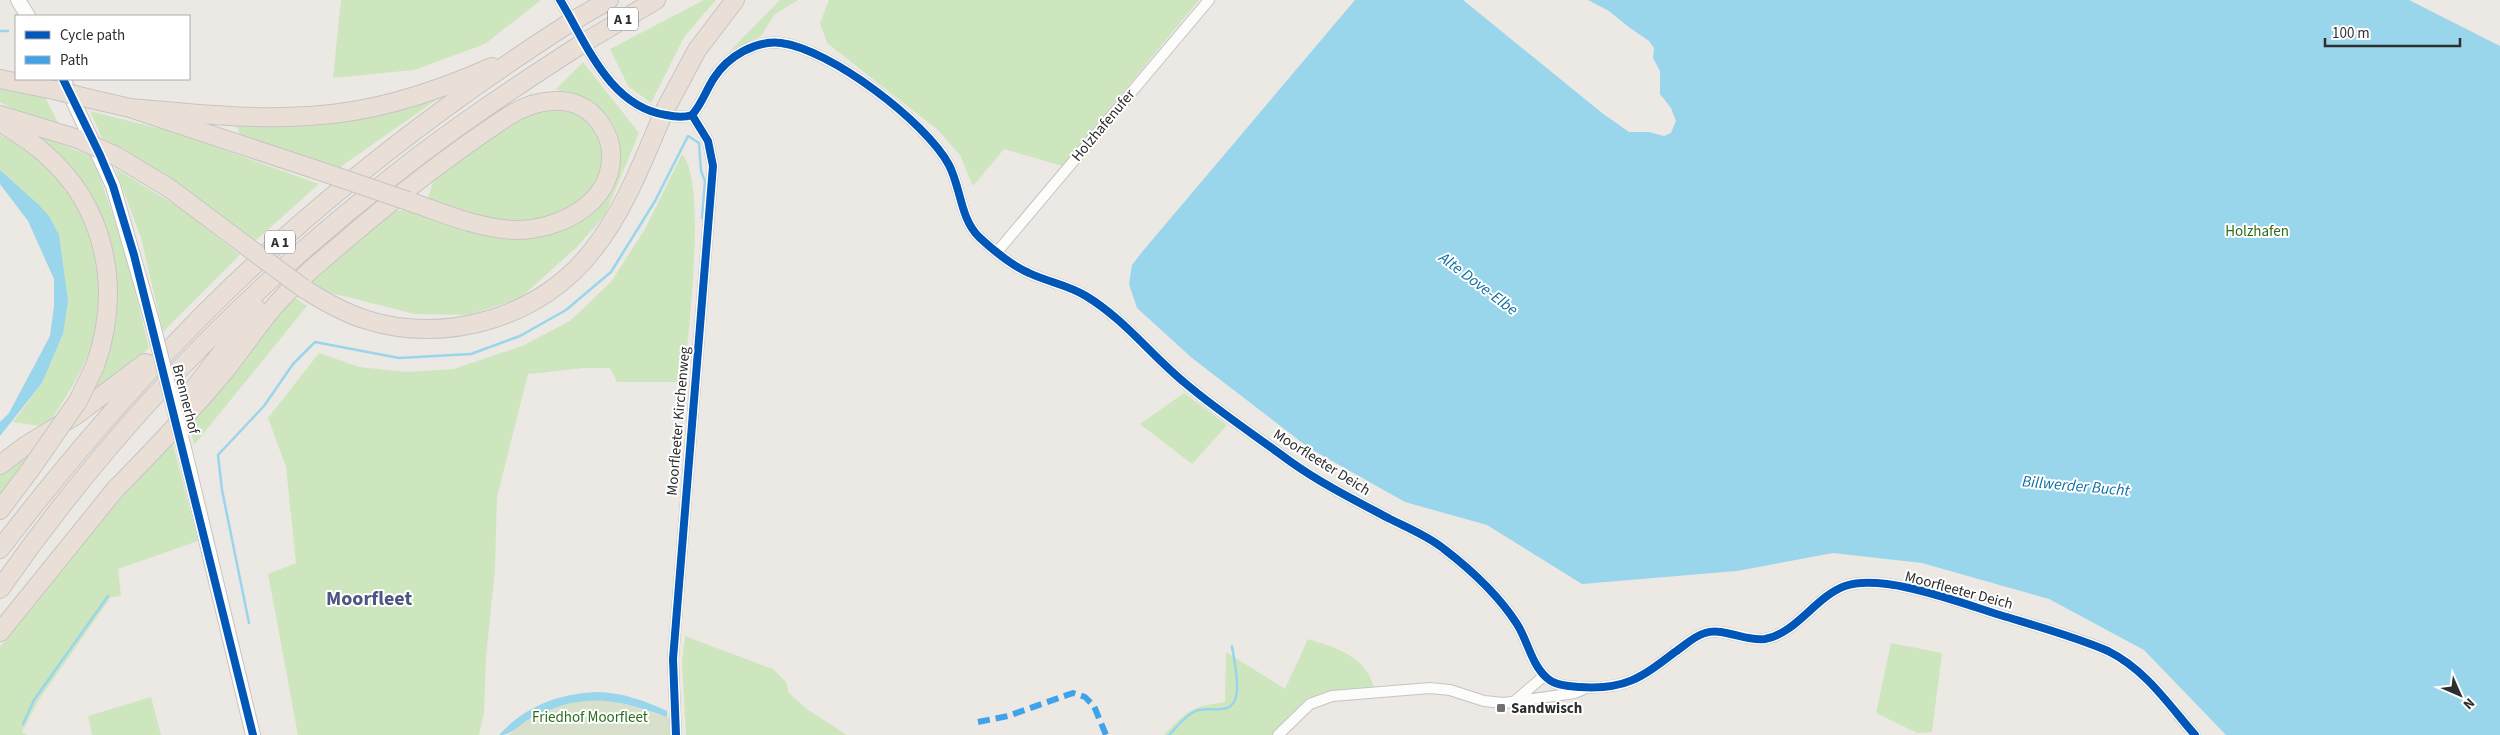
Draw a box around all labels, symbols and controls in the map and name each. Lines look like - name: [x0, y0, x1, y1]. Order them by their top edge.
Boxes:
- road number: A 1: [608, 8, 638, 30]
- legend: [15, 15, 190, 80]
- scale bar: [2325, 15, 2460, 47]
- text: 100 m: [2332, 23, 2370, 44]
- text: Cycle path: [60, 25, 125, 46]
- text: Path: [60, 50, 88, 71]
- street label: Holzhafenufer: [1067, 84, 1140, 166]
- park label: Holzhafen: [2225, 221, 2289, 242]
- road number: A 1: [265, 230, 295, 253]
- water label: Alte Dove-Elbe: [1434, 246, 1523, 321]
- street label: Moorfleeter Kirchenweg: [662, 345, 696, 496]
- street label: Brennerhof: [167, 362, 204, 437]
- street label: Moorfleeter Deich: [1269, 424, 1374, 501]
- water label: Billwerder Bucht: [2021, 470, 2131, 502]
- street label: Moorfleeter Deich: [1902, 566, 2015, 615]
- district label: Moorfleet: [326, 585, 412, 613]
- north arrow: [2435, 670, 2485, 720]
- text: N: [2458, 693, 2479, 714]
- place label: Sandwisch: [1511, 698, 1582, 719]
- marker: Sandwisch: [1495, 702, 1507, 714]
- park label: Friedhof Moorfleet: [532, 707, 648, 728]

